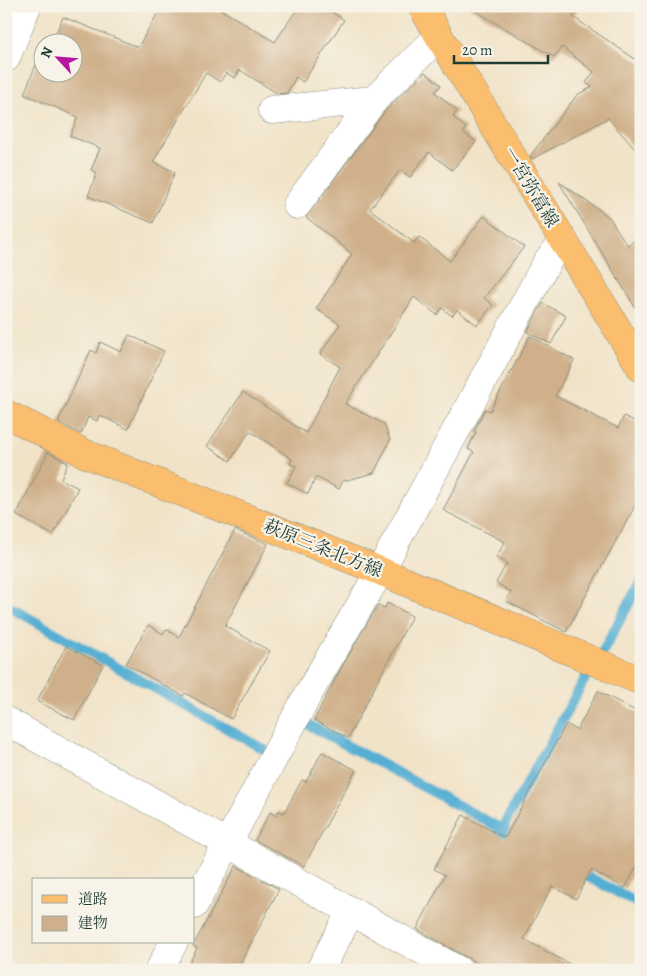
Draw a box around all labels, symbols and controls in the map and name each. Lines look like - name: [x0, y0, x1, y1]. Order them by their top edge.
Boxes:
- north arrow: [32, 32, 82, 82]
- scale bar: [454, 32, 548, 64]
- text: 20 m: [462, 40, 493, 60]
- text: N: [36, 44, 58, 61]
- street label: 一宮弥富線: [498, 142, 564, 232]
- street label: 萩原三条北方線: [260, 513, 386, 583]
- legend: [32, 878, 195, 944]
- text: 道路: [78, 889, 108, 909]
- text: 建物: [78, 913, 108, 933]

